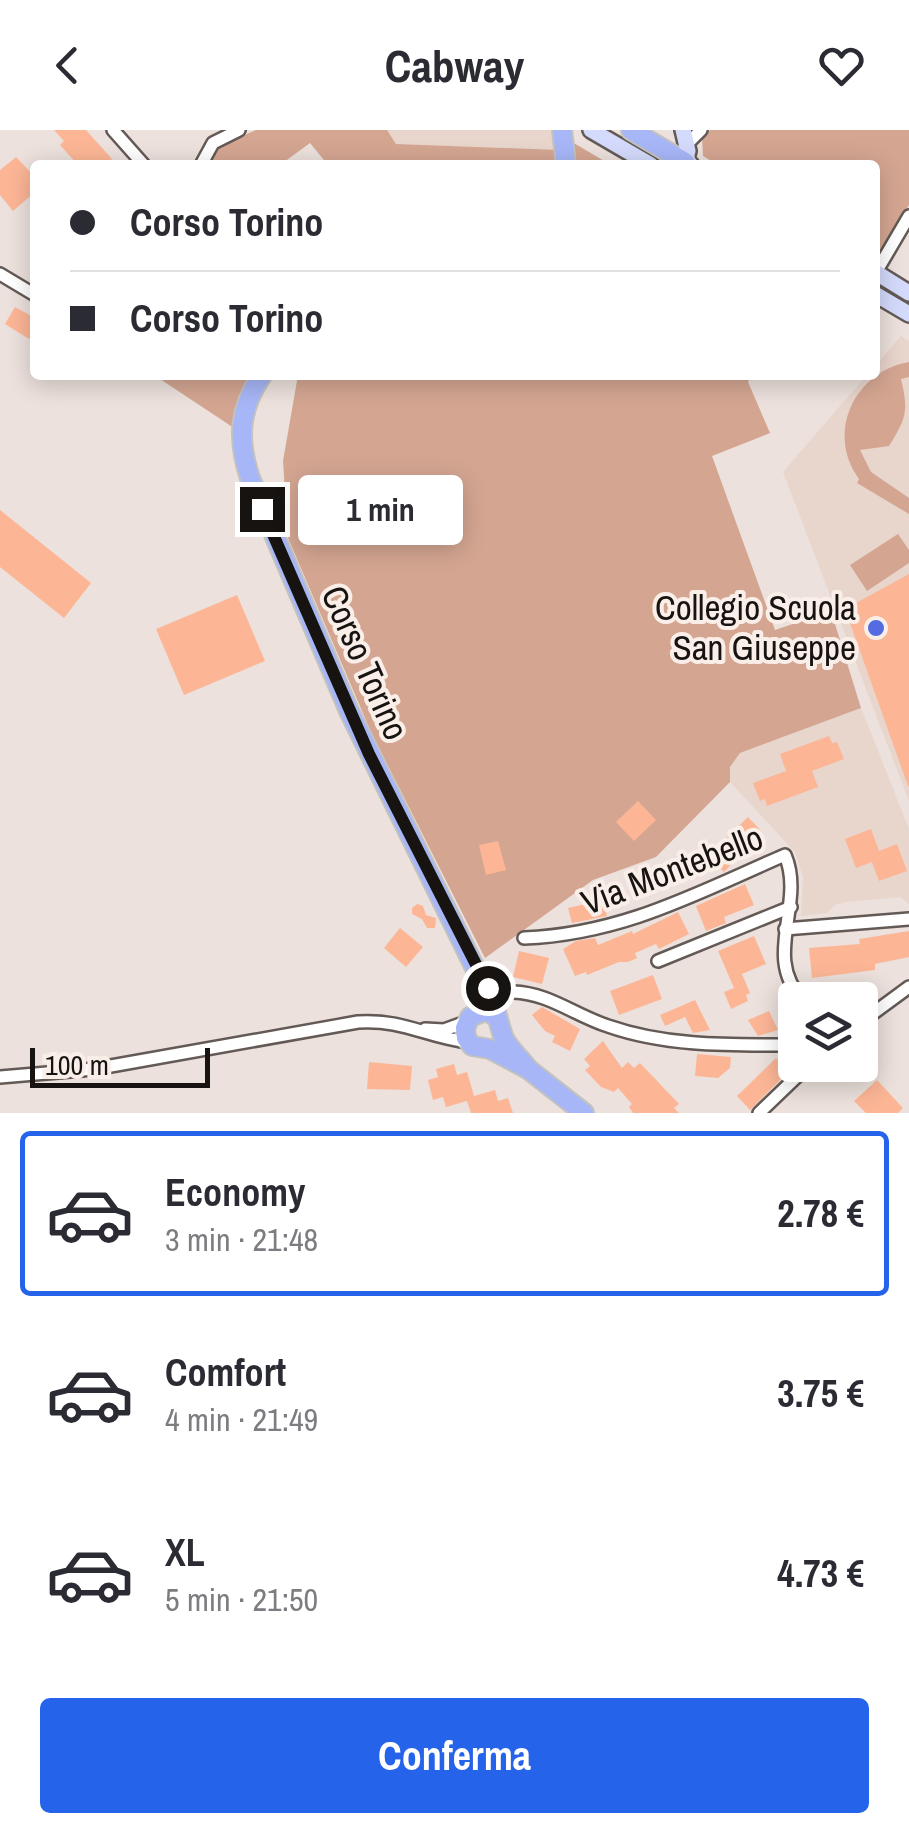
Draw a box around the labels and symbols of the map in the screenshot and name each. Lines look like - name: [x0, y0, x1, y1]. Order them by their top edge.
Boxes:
- callout: 1 min: [297, 474, 462, 544]
- route end: [240, 487, 285, 532]
- street label: Corso Torino: [311, 578, 420, 747]
- place label: Collegio Scuola San Giuseppe: [655, 584, 856, 671]
- marker: Collegio Scuola San Giuseppe: [865, 617, 887, 639]
- street label: Via Montebello: [574, 813, 769, 926]
- route start: [466, 966, 511, 1011]
- scale bar: [30, 1043, 210, 1088]

